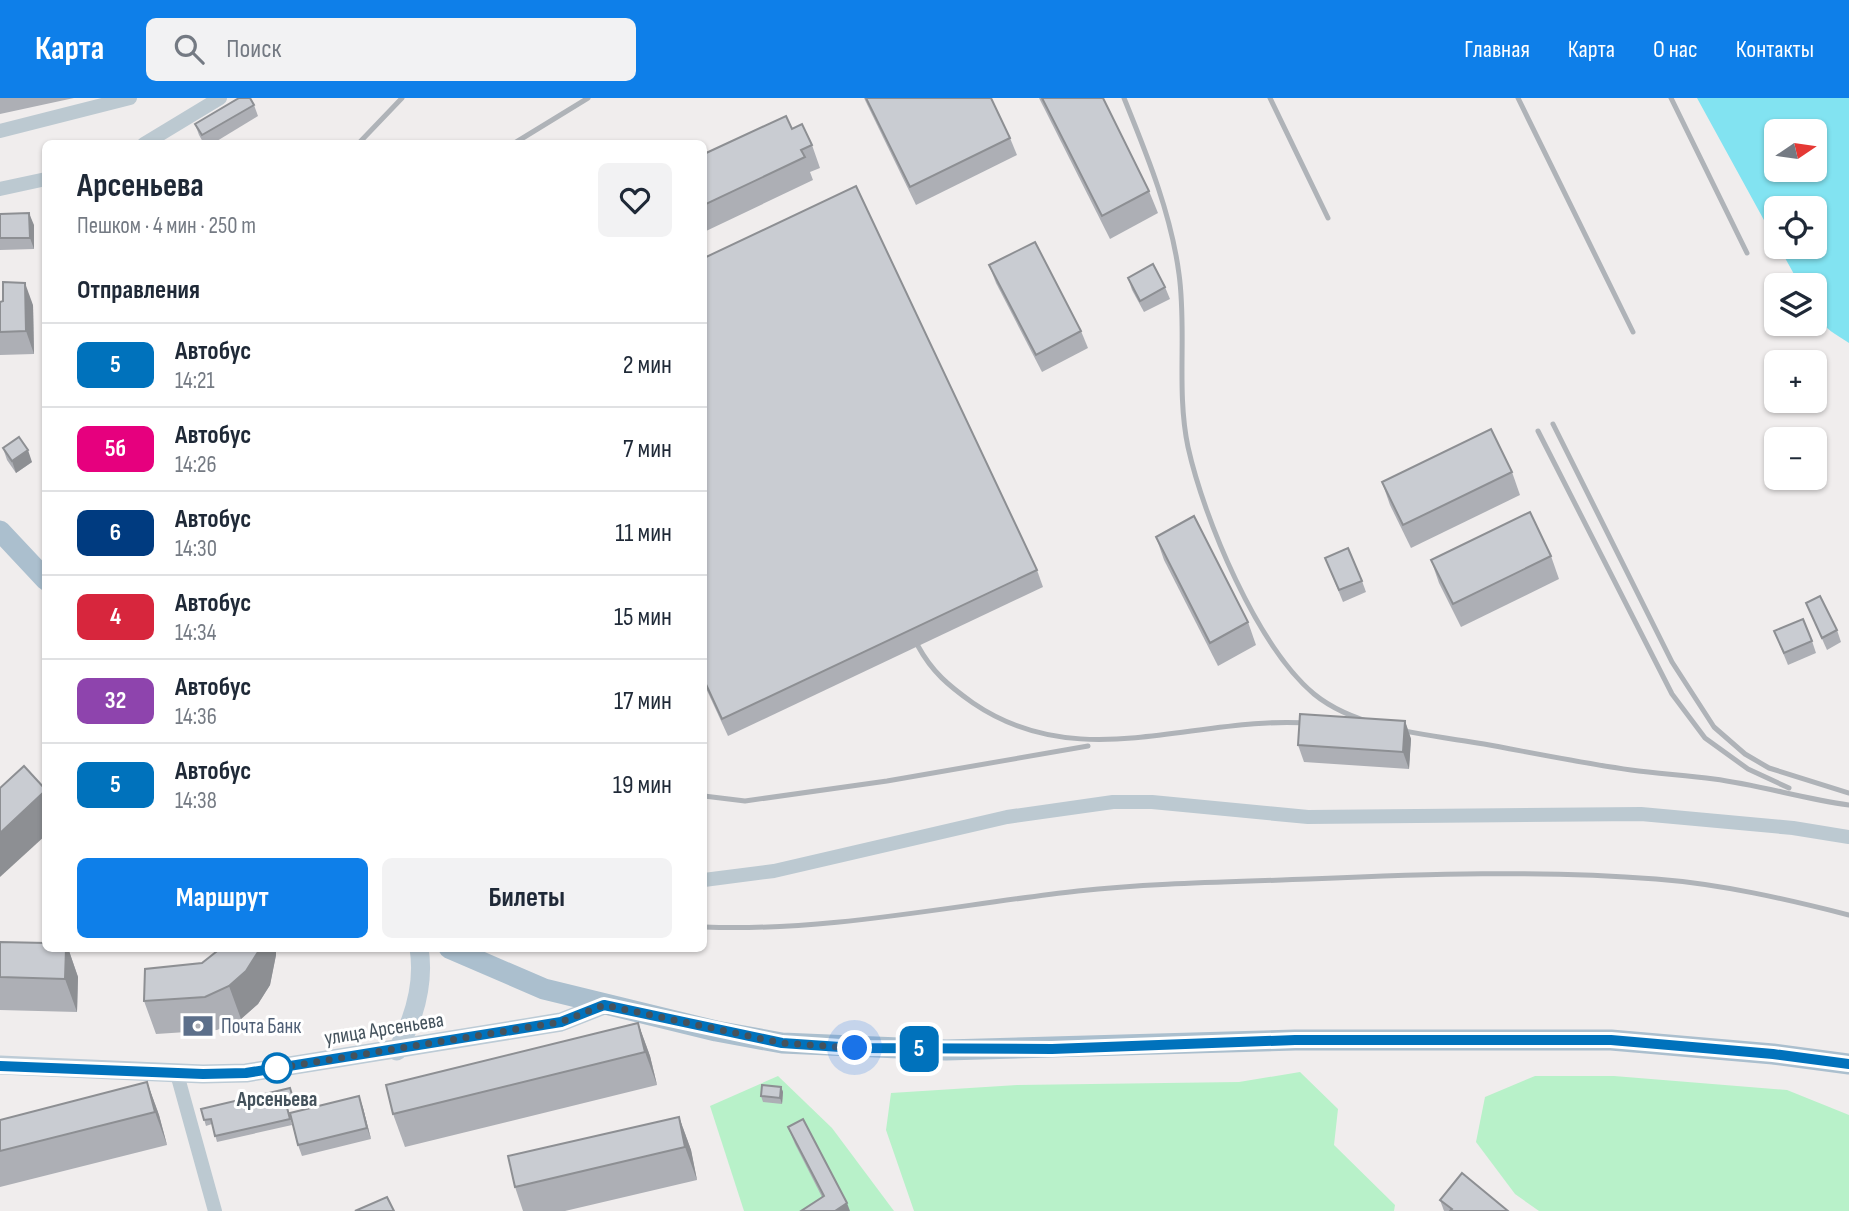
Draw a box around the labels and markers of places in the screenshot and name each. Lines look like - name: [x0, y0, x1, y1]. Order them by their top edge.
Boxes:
- bank icon: Почта Банк: [181, 1009, 215, 1043]
- place label: Почта Банк: [221, 1014, 301, 1039]
- marker: Арсеньева: [262, 1053, 292, 1083]
- place label: Арсеньева: [236, 1087, 317, 1112]

